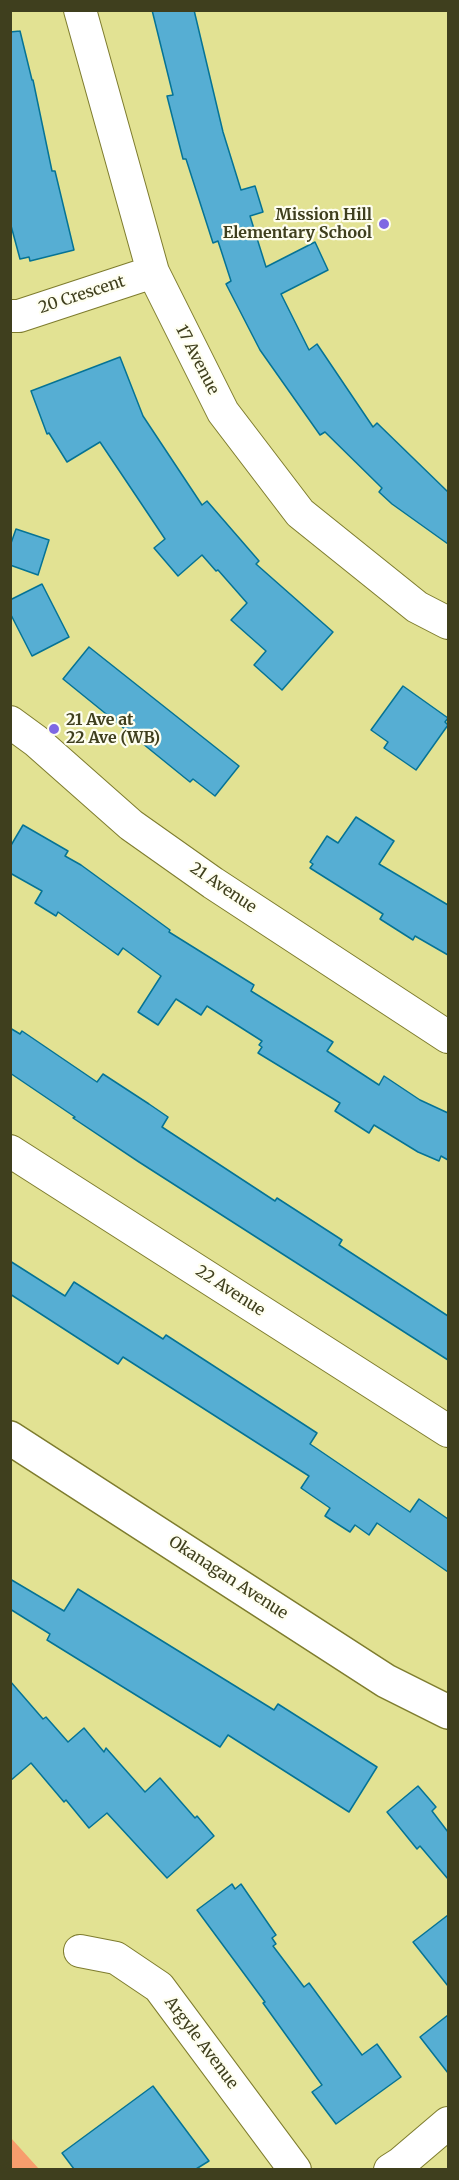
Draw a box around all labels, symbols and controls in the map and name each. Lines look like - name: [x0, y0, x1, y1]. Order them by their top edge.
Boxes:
- place label: Mission Hill Elementary School: [223, 205, 372, 243]
- marker: Mission Hill Elementary School: [377, 217, 391, 231]
- street label: 20 Crescent: [36, 272, 128, 318]
- street label: 17 Avenue: [171, 322, 223, 398]
- place label: 21 Ave at 22 Ave (WB): [66, 710, 160, 748]
- marker: 21 Ave at 22 Ave (WB): [47, 722, 61, 736]
- street label: 21 Avenue: [186, 859, 260, 917]
- street label: 22 Avenue: [192, 1262, 268, 1320]
- street label: Okanagan Avenue: [165, 1532, 291, 1624]
- street label: Argyle Avenue: [160, 1993, 242, 2093]

